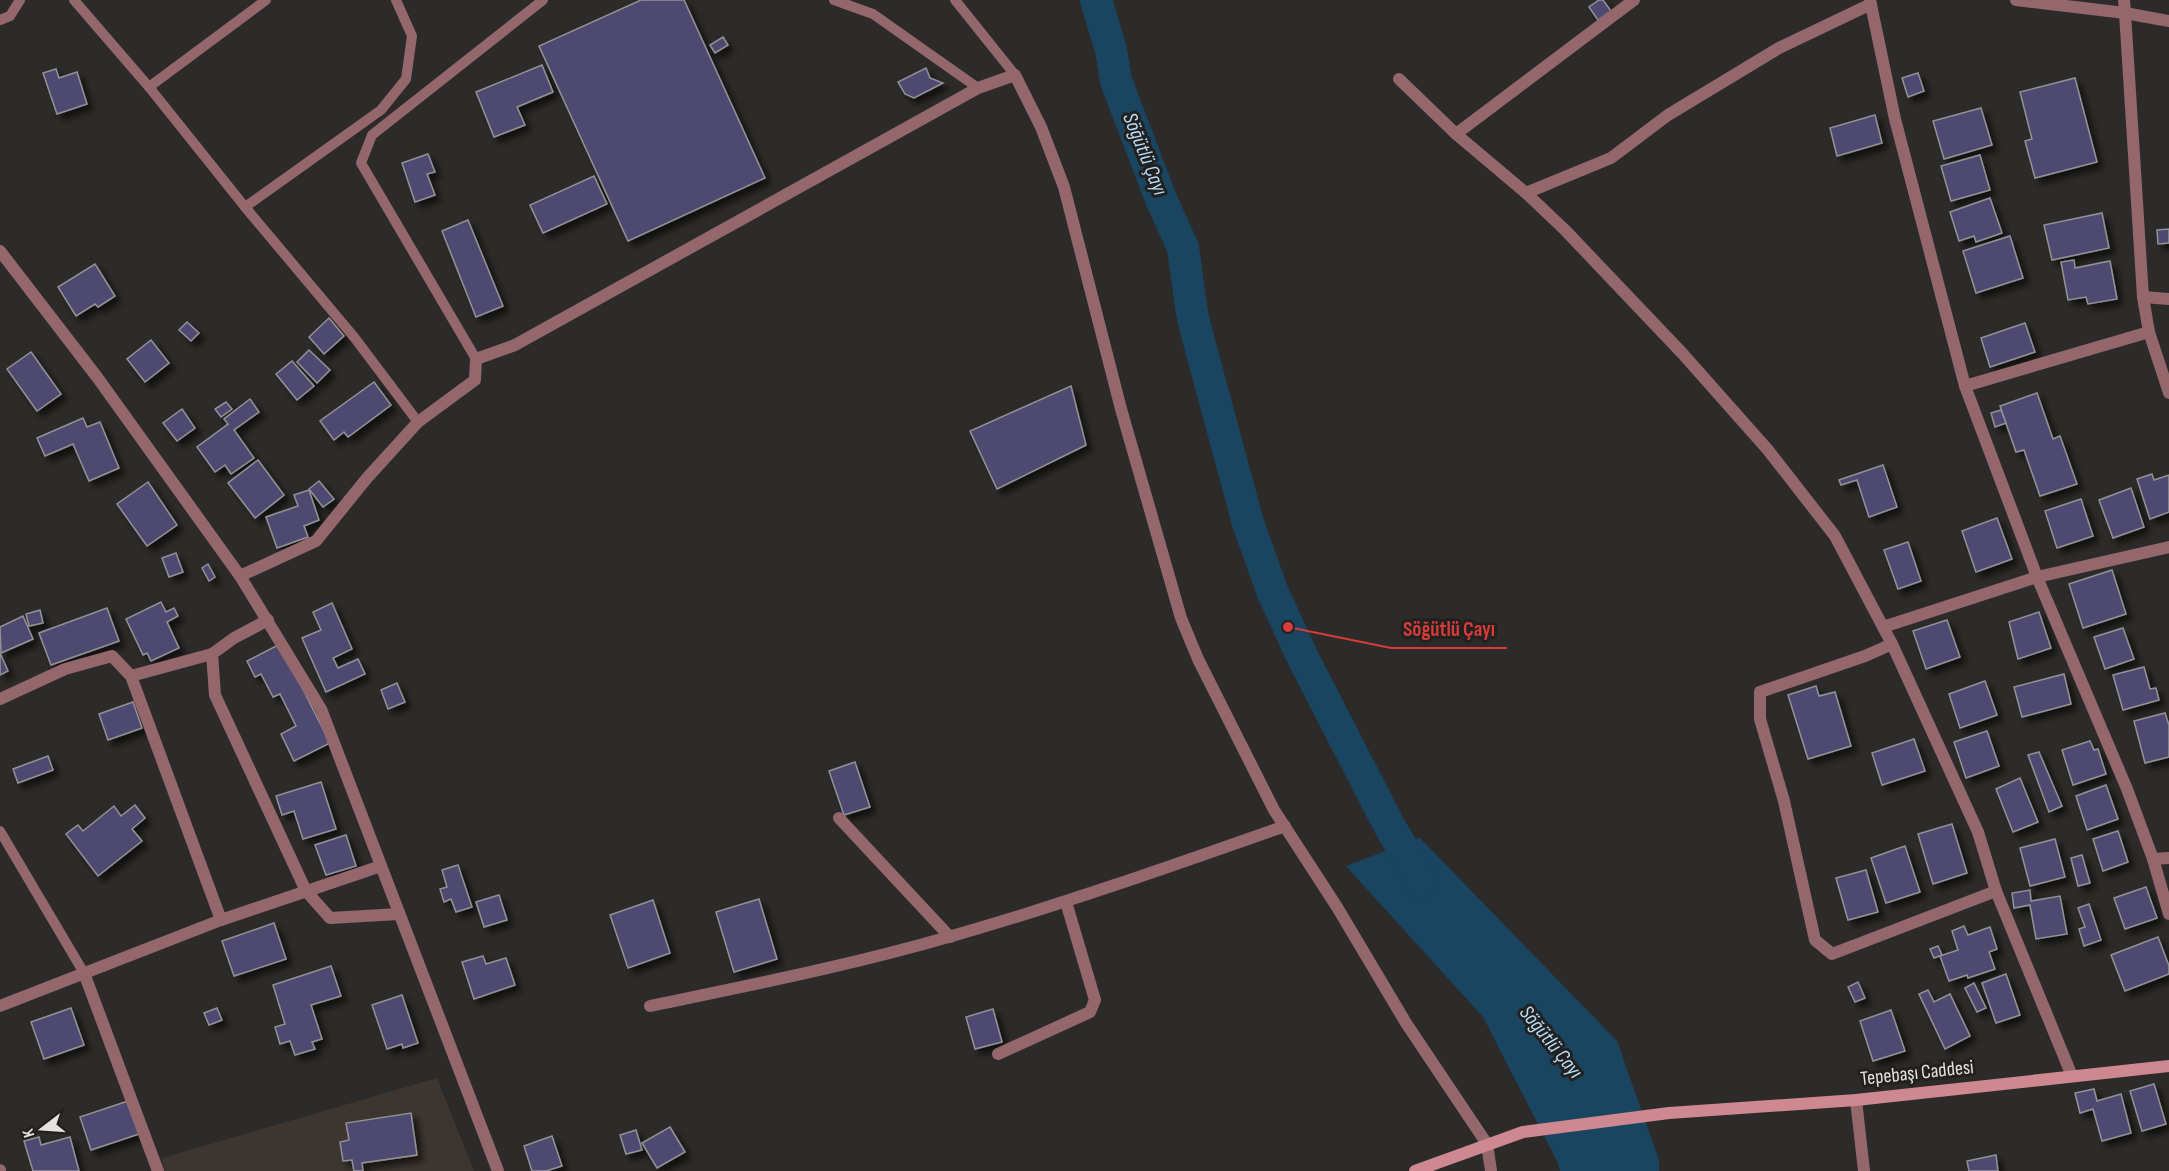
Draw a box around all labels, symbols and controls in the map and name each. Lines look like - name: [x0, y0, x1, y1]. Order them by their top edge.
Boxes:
- water label: Söğütlü Çayı: [1117, 109, 1173, 199]
- callout: Söğütlü Çayı: [1391, 609, 1507, 648]
- text: Söğütlü Çayı: [1403, 617, 1495, 642]
- water label: Söğütlü Çayı: [1514, 1001, 1588, 1084]
- street label: Tepebaşı Caddesi: [1859, 1055, 1975, 1091]
- north arrow: [12, 1099, 72, 1159]
- text: K: [19, 1126, 39, 1139]

